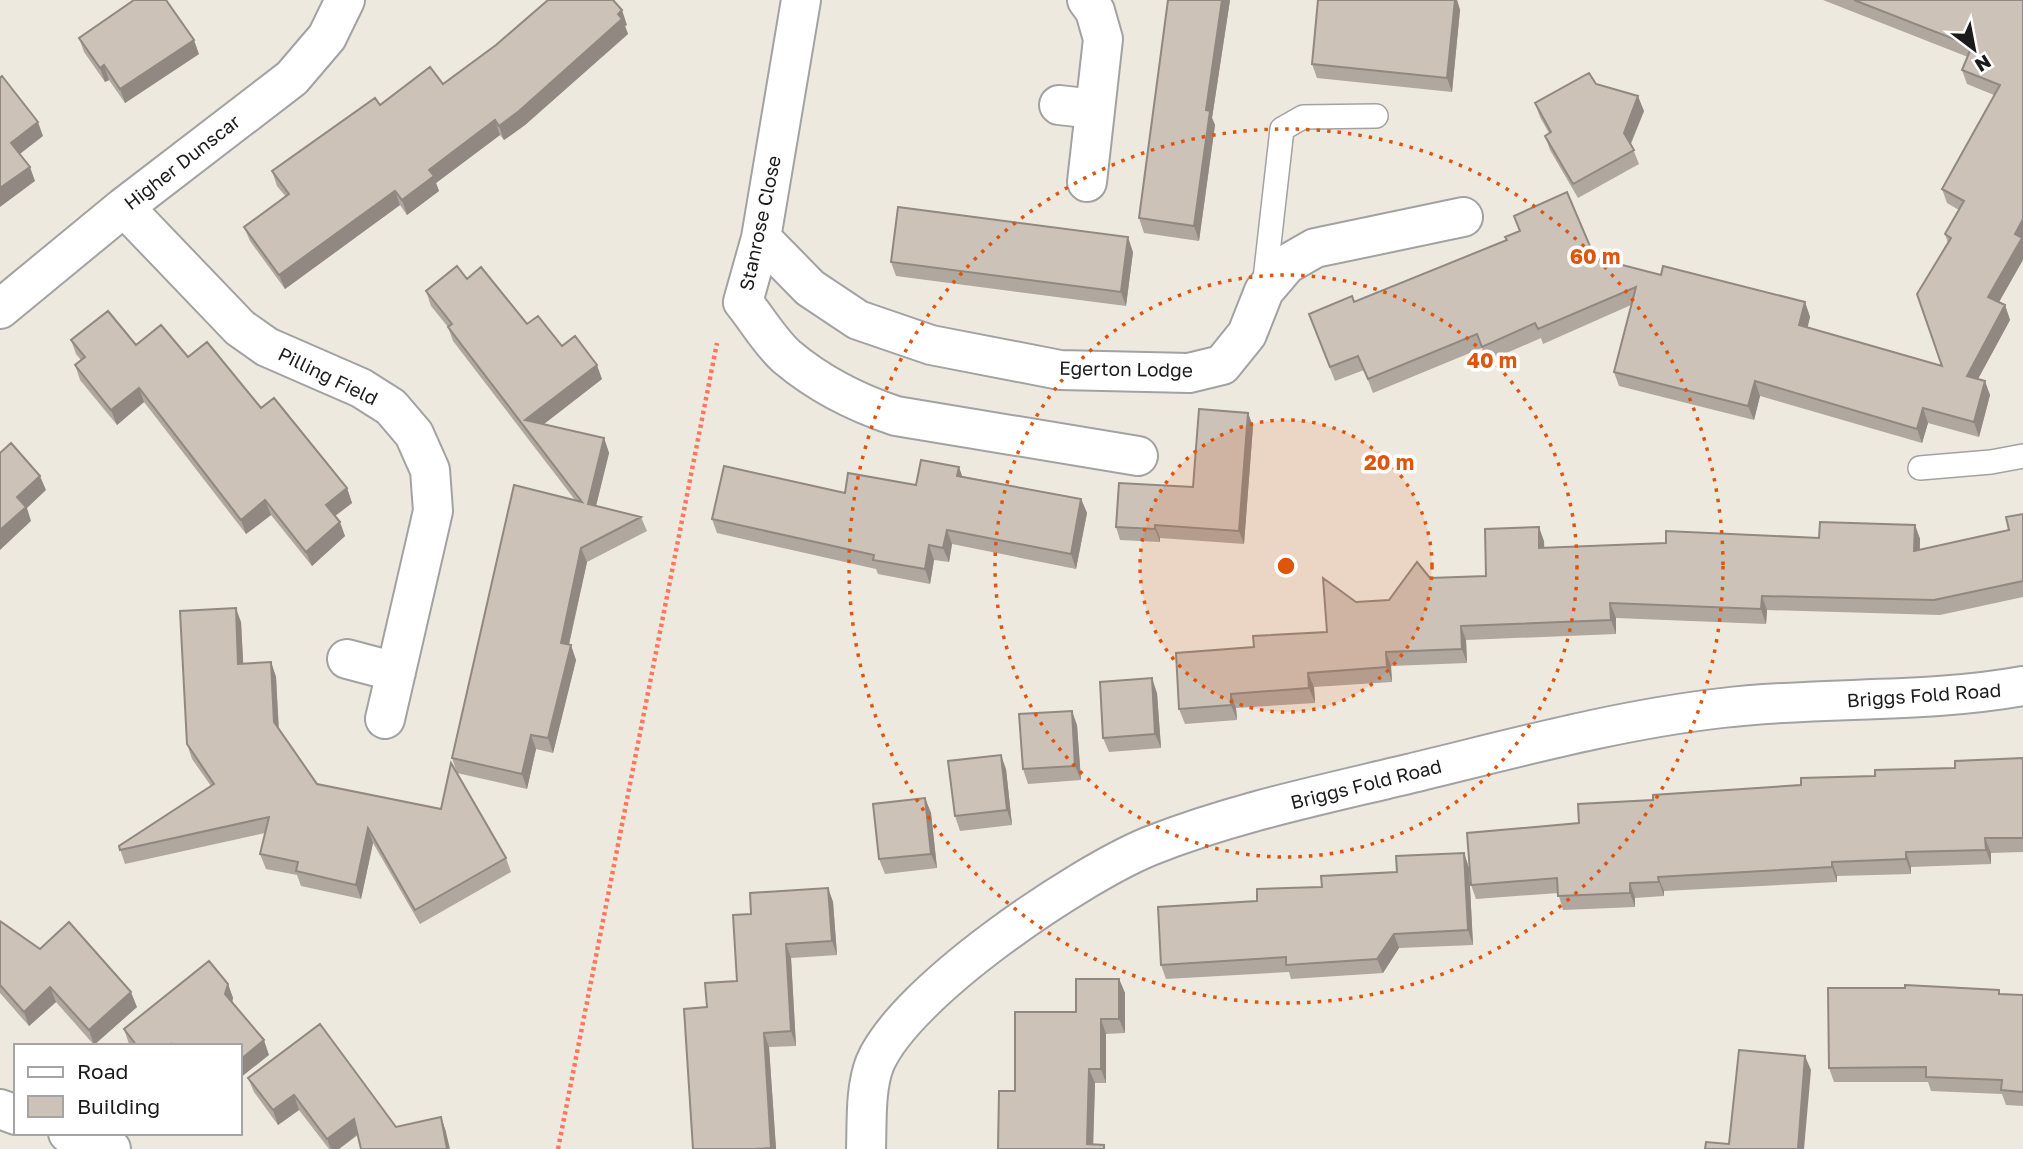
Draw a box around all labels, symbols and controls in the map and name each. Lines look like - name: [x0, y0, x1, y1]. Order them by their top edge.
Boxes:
- north arrow: [1939, 14, 2009, 84]
- text: N: [1971, 50, 1995, 77]
- street label: Higher Dunscar: [119, 109, 245, 214]
- street label: Stanrose Close: [734, 153, 785, 293]
- text: 60 m: [1570, 243, 1620, 269]
- street label: Pilling Field: [275, 342, 382, 410]
- text: 40 m: [1467, 347, 1517, 373]
- street label: Egerton Lodge: [1059, 356, 1193, 381]
- text: 20 m: [1364, 449, 1414, 475]
- centre of rings: [1274, 554, 1298, 578]
- street label: Briggs Fold Road: [1846, 678, 2002, 711]
- street label: Briggs Fold Road: [1288, 754, 1444, 813]
- legend: [14, 1044, 242, 1135]
- text: Road: [77, 1058, 128, 1084]
- text: Building: [77, 1093, 160, 1119]

